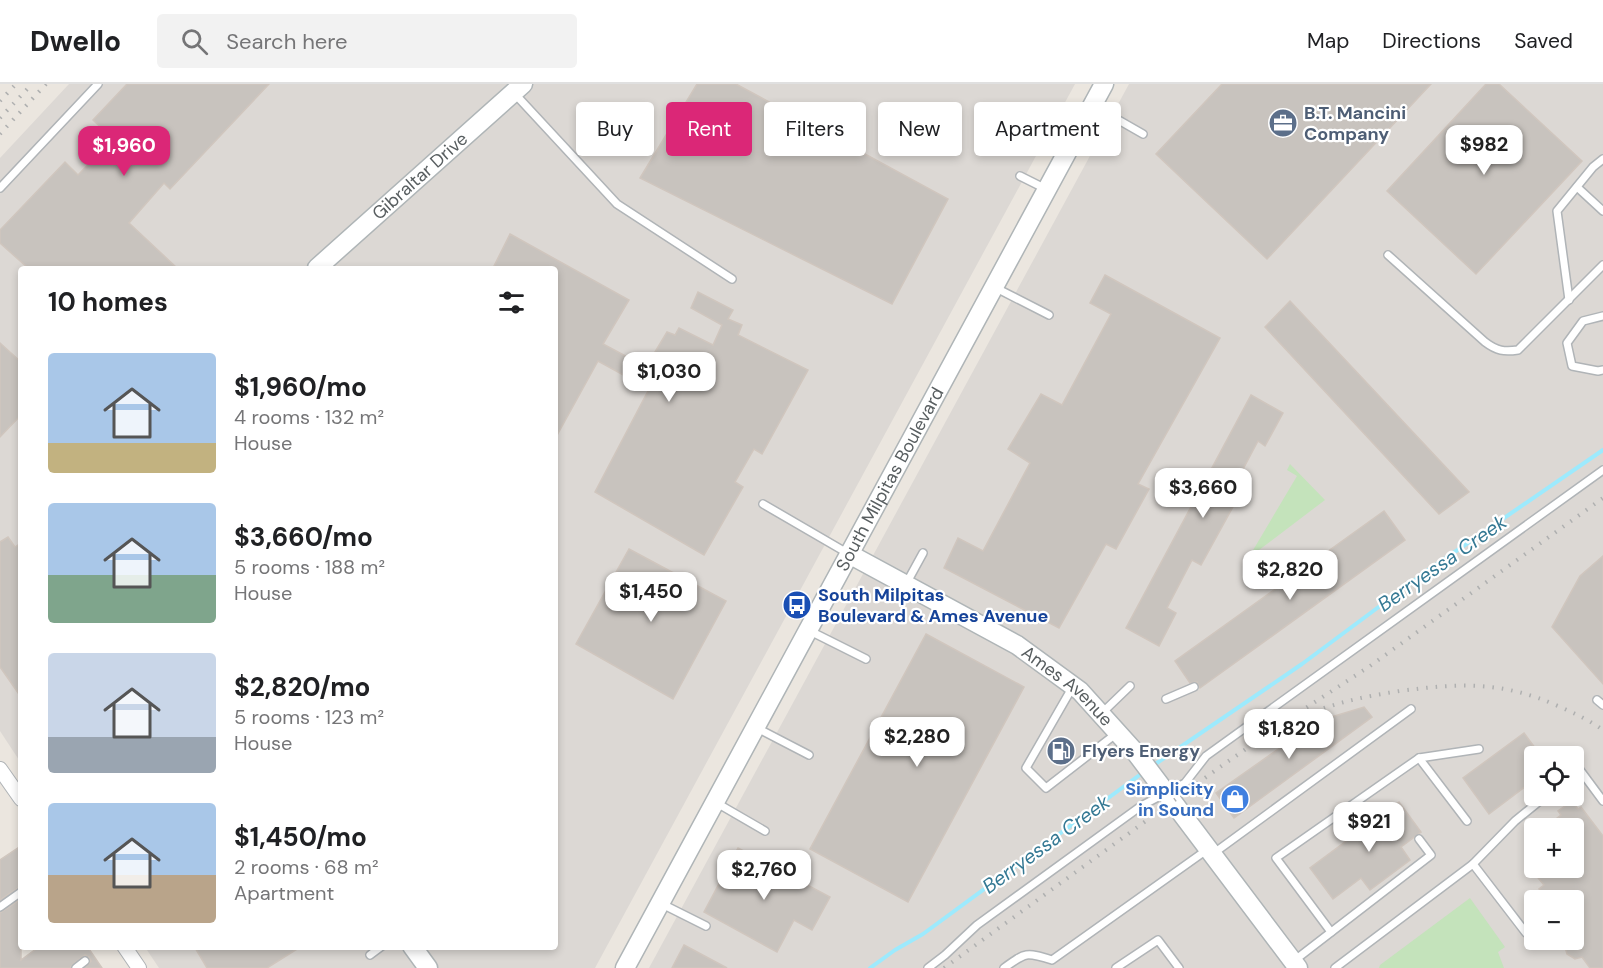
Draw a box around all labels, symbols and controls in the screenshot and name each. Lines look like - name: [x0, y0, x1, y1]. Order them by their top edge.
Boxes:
- search box: [157, 14, 577, 68]
- text: Dwello: [30, 23, 121, 60]
- icon: search: [178, 25, 211, 58]
- text: Search here: [226, 27, 348, 56]
- text: Map: [1307, 27, 1349, 55]
- text: Directions: [1382, 27, 1481, 55]
- text: Saved: [1514, 27, 1573, 55]
- place label: B.T. Mancini Company: [1304, 101, 1406, 146]
- chip: Buy: [576, 102, 654, 156]
- chip: Rent: [666, 102, 752, 156]
- chip: Filters: [764, 102, 866, 156]
- chip: New: [878, 102, 962, 156]
- chip: Apartment: [974, 102, 1121, 156]
- office icon: B.T. Mancini Company: [1267, 107, 1299, 139]
- pin: $982: [1448, 125, 1520, 176]
- pin: $1,960: [75, 126, 173, 177]
- street label: Gibraltar Drive: [367, 127, 473, 225]
- text: $982: [1460, 131, 1508, 157]
- text: $1,960: [92, 132, 156, 158]
- text: 10 homes: [48, 285, 168, 319]
- icon: filters: [495, 286, 528, 319]
- pin: $1,030: [620, 352, 718, 403]
- text: $1,030: [637, 358, 701, 384]
- text: $1,960/mo: [234, 370, 367, 404]
- icon: home: [96, 377, 168, 449]
- street label: South Milpitas Boulevard: [830, 383, 949, 575]
- text: 4 rooms · 132 m²: [234, 404, 384, 430]
- text: House: [234, 430, 292, 456]
- pin: $3,660: [1154, 468, 1252, 519]
- text: $3,660: [1169, 474, 1237, 500]
- water label: Berryessa Creek: [1372, 508, 1512, 617]
- text: $3,660/mo: [234, 520, 373, 554]
- icon: home: [96, 527, 168, 599]
- pin: $2,820: [1241, 550, 1339, 601]
- text: 5 rooms · 188 m²: [234, 554, 385, 580]
- text: $2,820: [1257, 556, 1323, 582]
- pin: $1,450: [602, 572, 700, 623]
- text: $1,450: [619, 578, 683, 604]
- text: House: [234, 580, 292, 606]
- place label: South Milpitas Boulevard & Ames Avenue: [818, 583, 1048, 628]
- bus stop icon: South Milpitas Boulevard & Ames Avenue: [781, 589, 813, 621]
- street label: Ames Avenue: [1017, 640, 1118, 731]
- text: $2,820/mo: [234, 670, 370, 704]
- icon: home: [96, 677, 168, 749]
- text: 5 rooms · 123 m²: [234, 704, 384, 730]
- pin: $1,820: [1240, 709, 1338, 760]
- text: $1,820: [1258, 715, 1320, 741]
- pin: $2,280: [868, 717, 966, 768]
- text: $2,280: [884, 723, 950, 749]
- text: House: [234, 730, 292, 756]
- fuel station icon: Flyers Energy: [1045, 735, 1077, 767]
- place label: Flyers Energy: [1082, 739, 1200, 763]
- map controls: [1524, 746, 1584, 950]
- button: locate: [1524, 746, 1584, 806]
- place label: Simplicity in Sound: [1125, 777, 1214, 822]
- shop icon: Simplicity in Sound: [1219, 783, 1251, 815]
- water label: Berryessa Creek: [977, 788, 1116, 899]
- pin: $921: [1333, 802, 1405, 853]
- text: $921: [1347, 808, 1391, 834]
- button: +: [1524, 818, 1584, 878]
- text: $1,450/mo: [234, 820, 367, 854]
- icon: home: [96, 827, 168, 899]
- pin: $2,760: [715, 850, 813, 901]
- text: 2 rooms · 68 m²: [234, 854, 379, 880]
- text: $2,760: [731, 856, 797, 882]
- text: Apartment: [234, 880, 334, 906]
- button: −: [1524, 890, 1584, 950]

